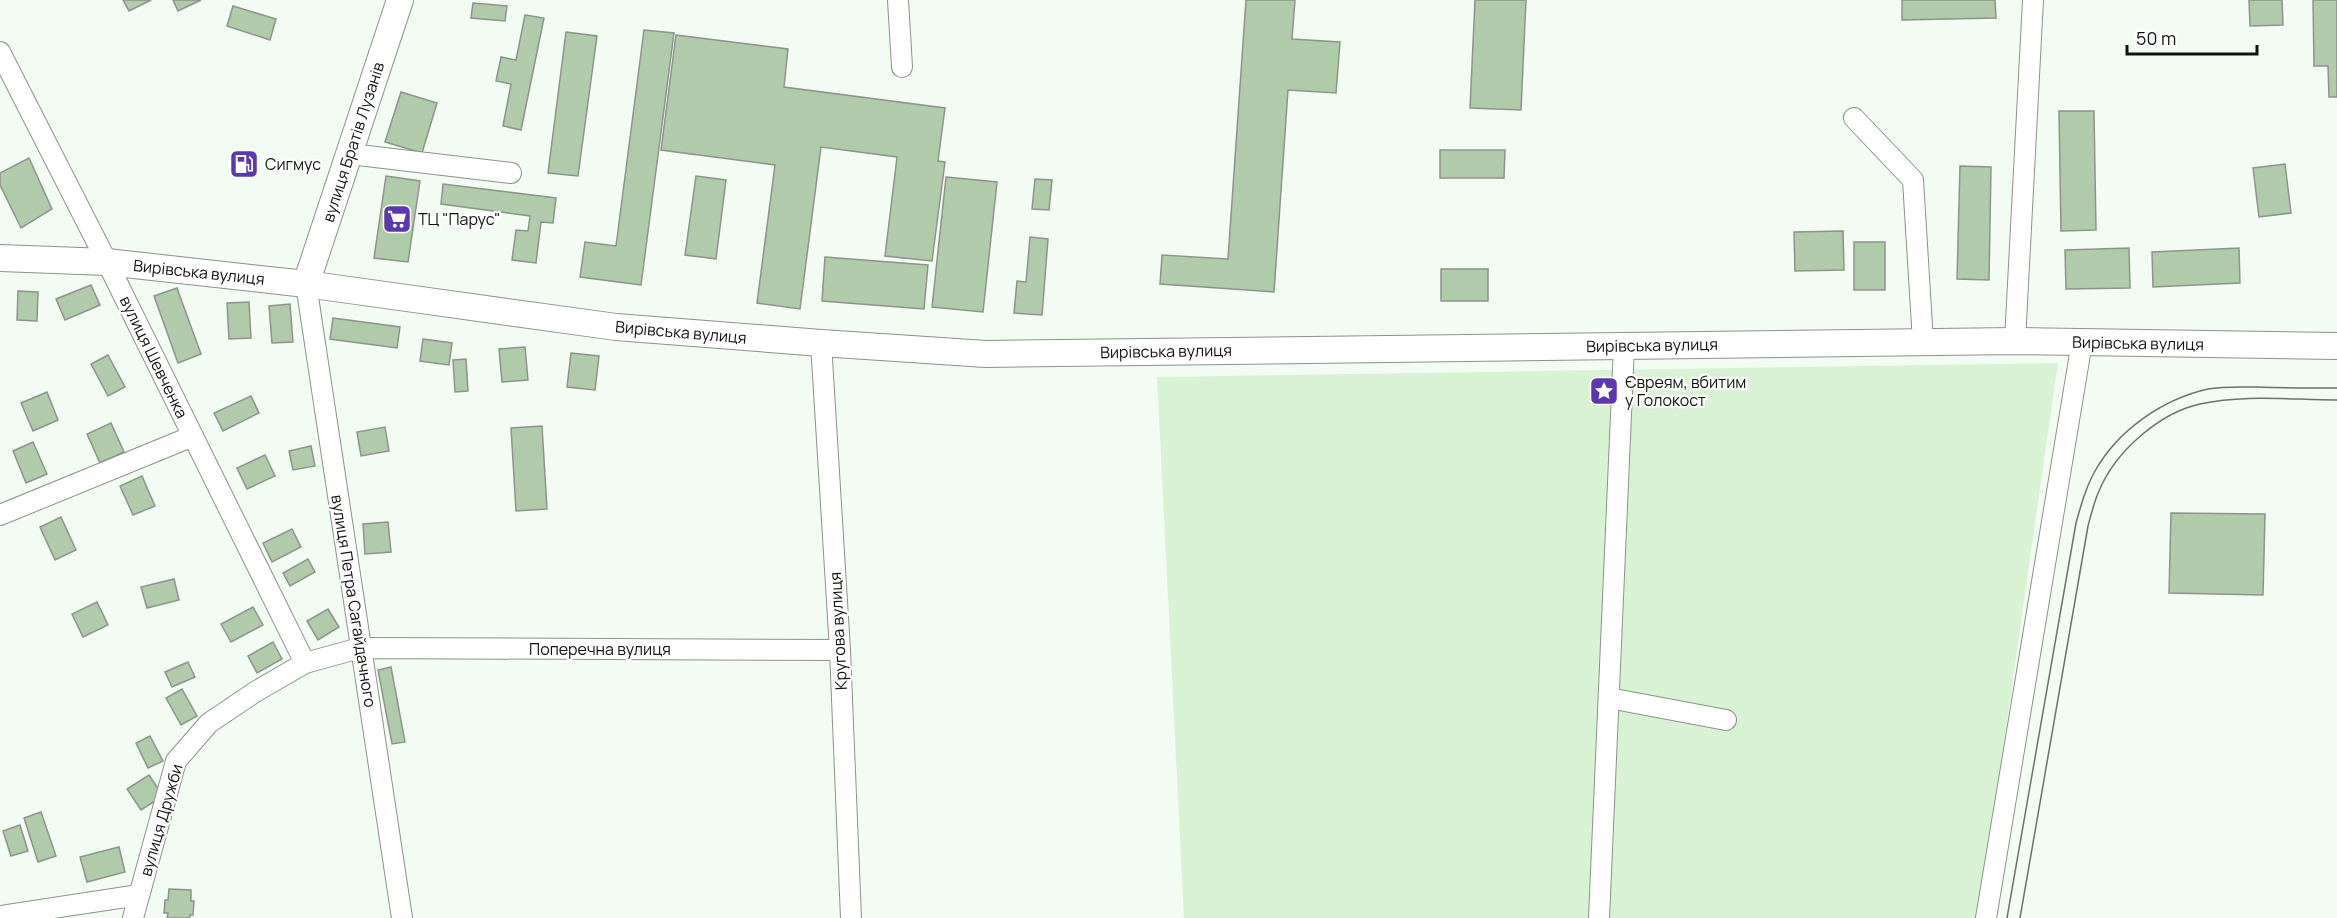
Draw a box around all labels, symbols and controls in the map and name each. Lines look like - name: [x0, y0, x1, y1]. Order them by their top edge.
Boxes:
- scale bar: [2127, 18, 2258, 56]
- text: 50 m: [2136, 26, 2176, 50]
- street label: вулиця Братів Лузанів: [317, 59, 389, 225]
- fuel station icon: Сигмус: [228, 148, 260, 180]
- place label: Сигмус: [265, 153, 321, 175]
- supermarket icon: ТЦ "Парус": [381, 203, 413, 235]
- place label: ТЦ "Парус": [418, 208, 501, 230]
- street label: Вирівська вулиця: [132, 254, 266, 290]
- street label: вулиця Шевченка: [115, 292, 193, 422]
- street label: Вирівська вулиця: [614, 315, 748, 349]
- street label: Вирівська вулиця: [2072, 331, 2204, 355]
- street label: Вирівська вулиця: [1586, 333, 1718, 357]
- street label: Вирівська вулиця: [1100, 339, 1232, 363]
- place label: Євреям, вбитим у Голокост: [1625, 371, 1746, 411]
- place icon: Євреям, вбитим у Голокост: [1588, 375, 1620, 407]
- street label: вулиця Петра Сагайдачного: [326, 493, 382, 709]
- street label: Кругова вулиця: [824, 571, 852, 691]
- street label: Поперечна вулиця: [529, 638, 671, 660]
- street label: вулиця Дружби: [134, 761, 188, 879]

